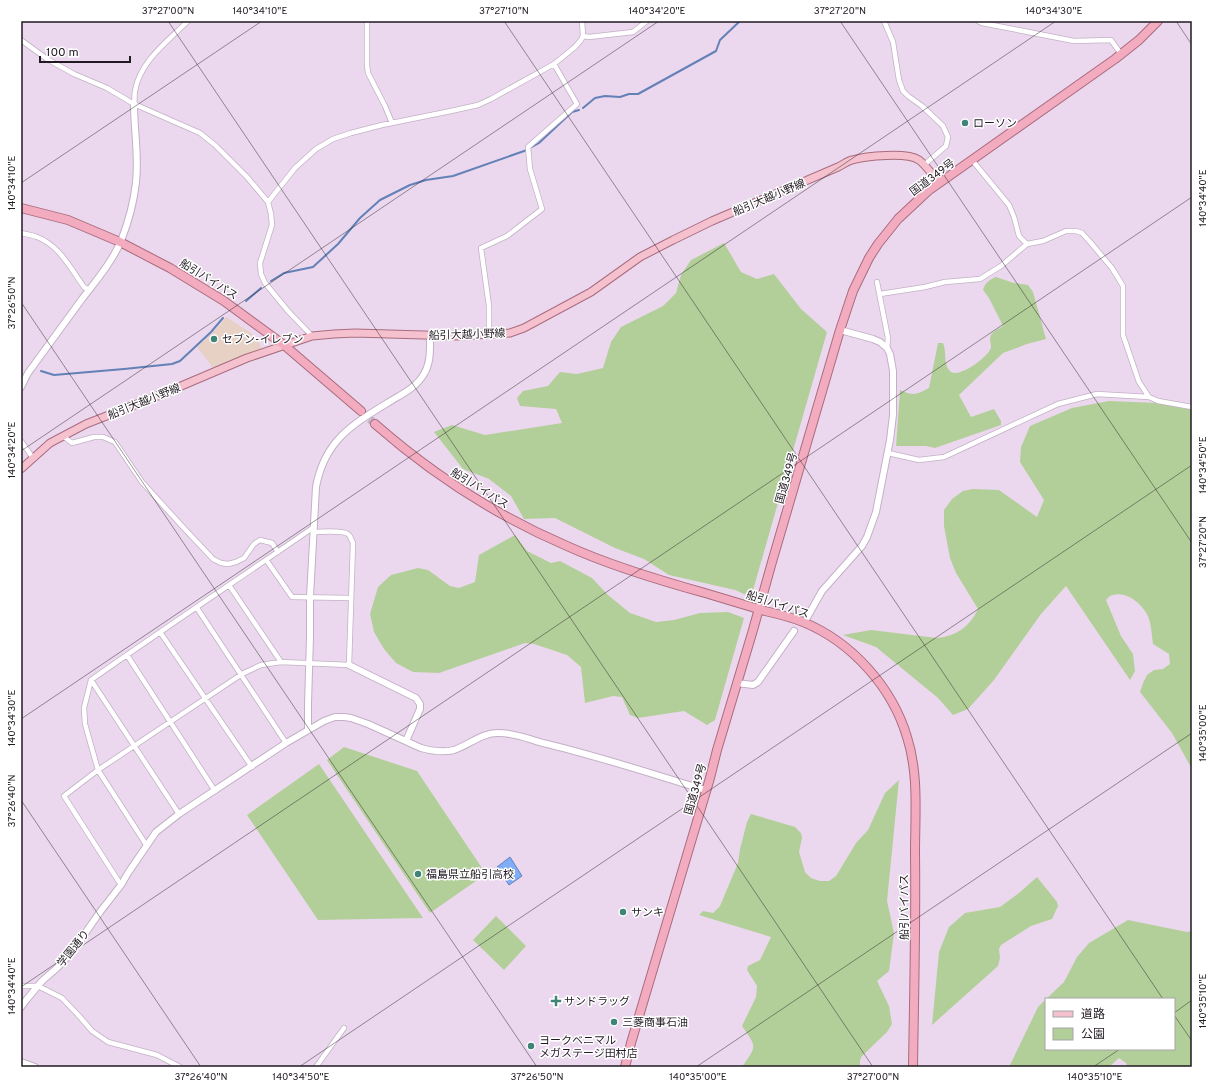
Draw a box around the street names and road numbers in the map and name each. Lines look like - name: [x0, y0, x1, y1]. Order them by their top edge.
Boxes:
- street label: 国道349号: [907, 156, 958, 199]
- street label: 船引大越小野線: [731, 176, 808, 219]
- street label: 船引バイパス: [177, 256, 240, 303]
- street label: 船引大越小野線: [428, 327, 506, 343]
- street label: 船引大越小野線: [106, 381, 183, 423]
- street label: 国道349号: [773, 451, 801, 506]
- street label: 船引バイパス: [448, 465, 511, 512]
- street label: 船引バイパス: [744, 588, 811, 622]
- street label: 国道349号: [682, 762, 710, 817]
- street label: 船引バイパス: [898, 874, 912, 940]
- street label: 学園通り: [54, 927, 93, 970]

